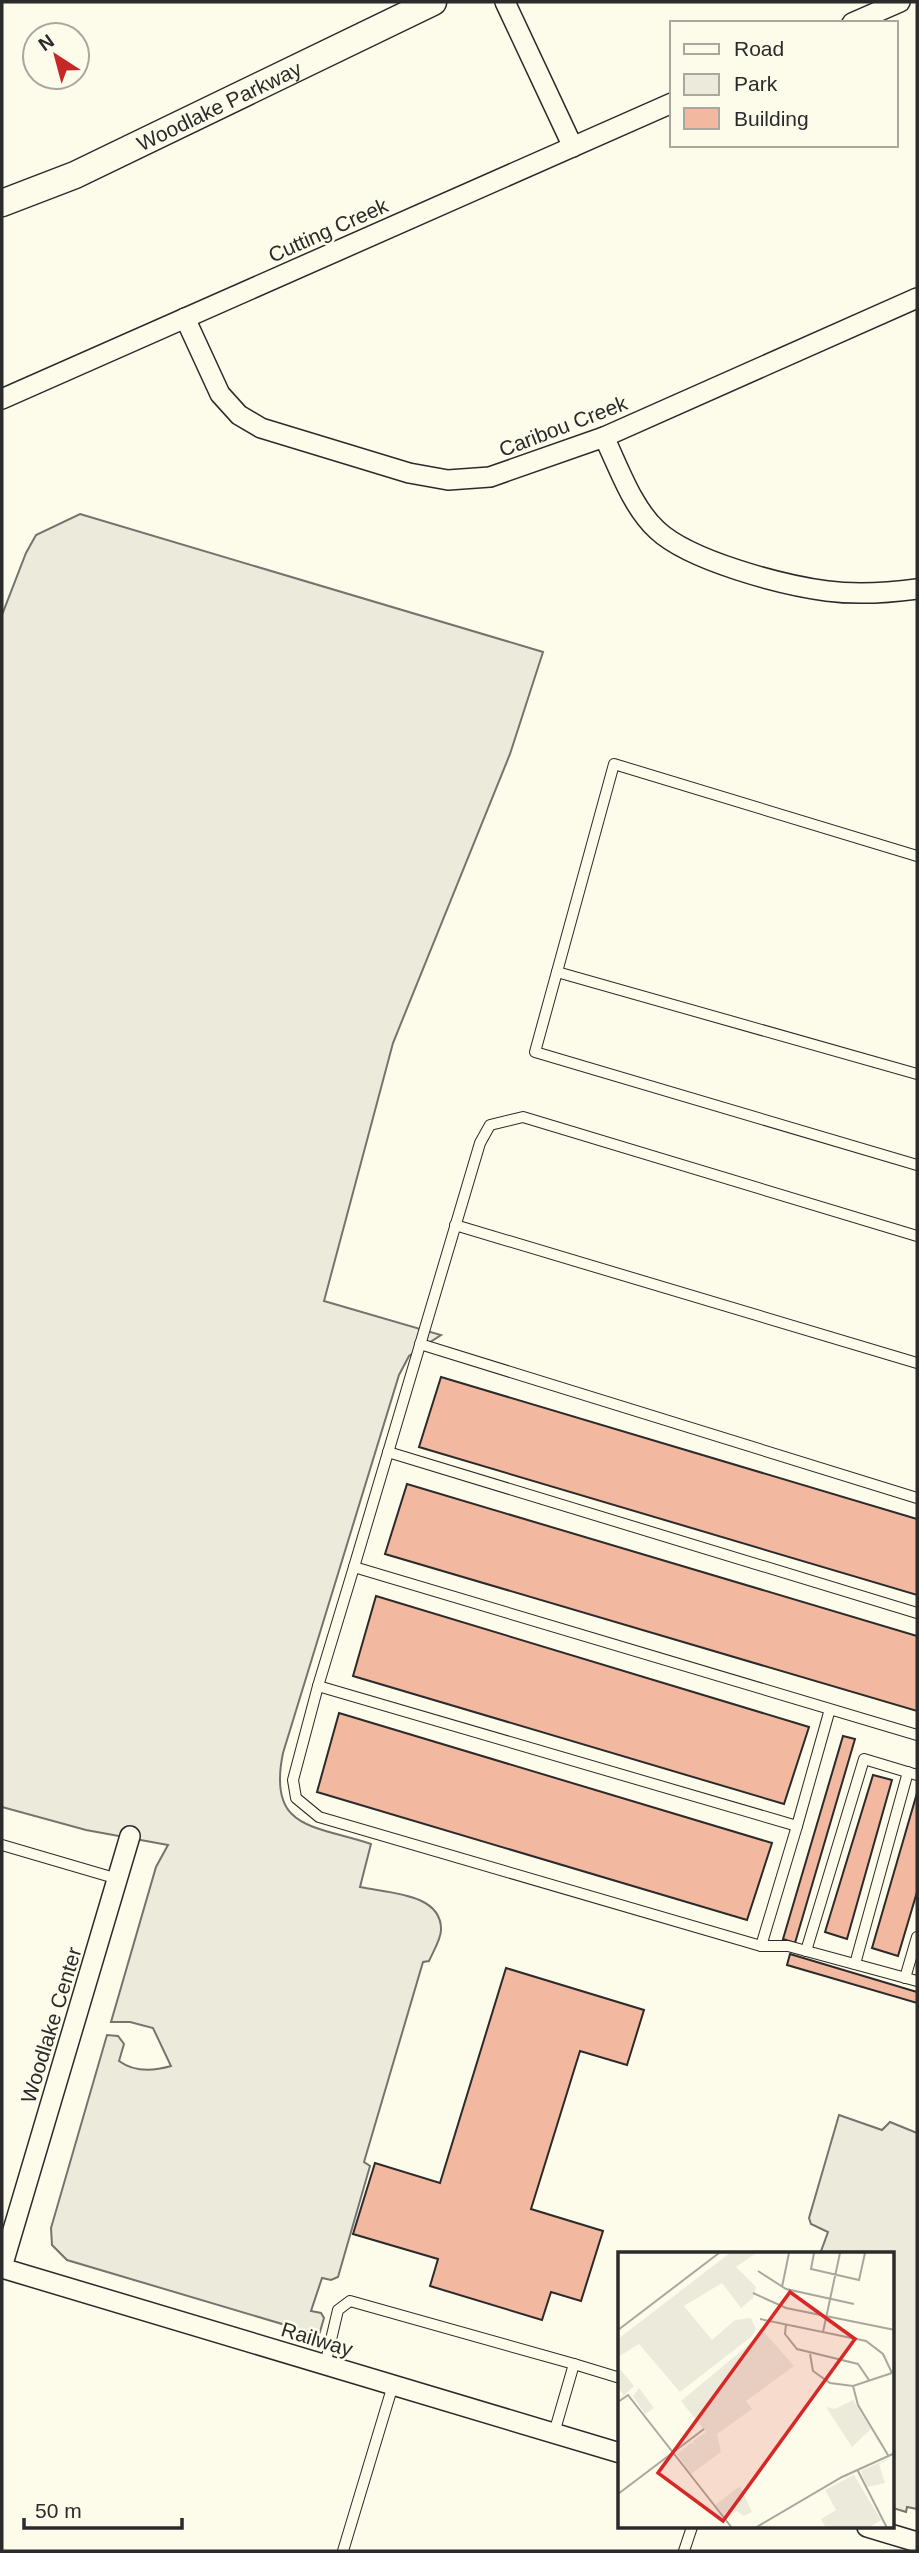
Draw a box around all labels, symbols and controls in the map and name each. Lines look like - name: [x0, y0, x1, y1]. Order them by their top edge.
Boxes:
- north arrow: [21, 21, 91, 91]
- legend: [670, 21, 898, 147]
- text: N: [35, 30, 58, 55]
- text: Road: [734, 37, 784, 60]
- street label: Woodlake Parkway: [133, 56, 305, 155]
- text: Park: [734, 72, 778, 95]
- text: Building: [734, 107, 809, 130]
- street label: Cutting Creek: [265, 193, 392, 267]
- street label: Caribou Creek: [496, 391, 631, 461]
- street label: Woodlake Center: [16, 1944, 86, 2106]
- inset map: [618, 2252, 894, 2528]
- street label: Railway: [278, 2317, 356, 2361]
- scale bar: [24, 2486, 182, 2530]
- text: 50 m: [35, 2499, 82, 2522]

